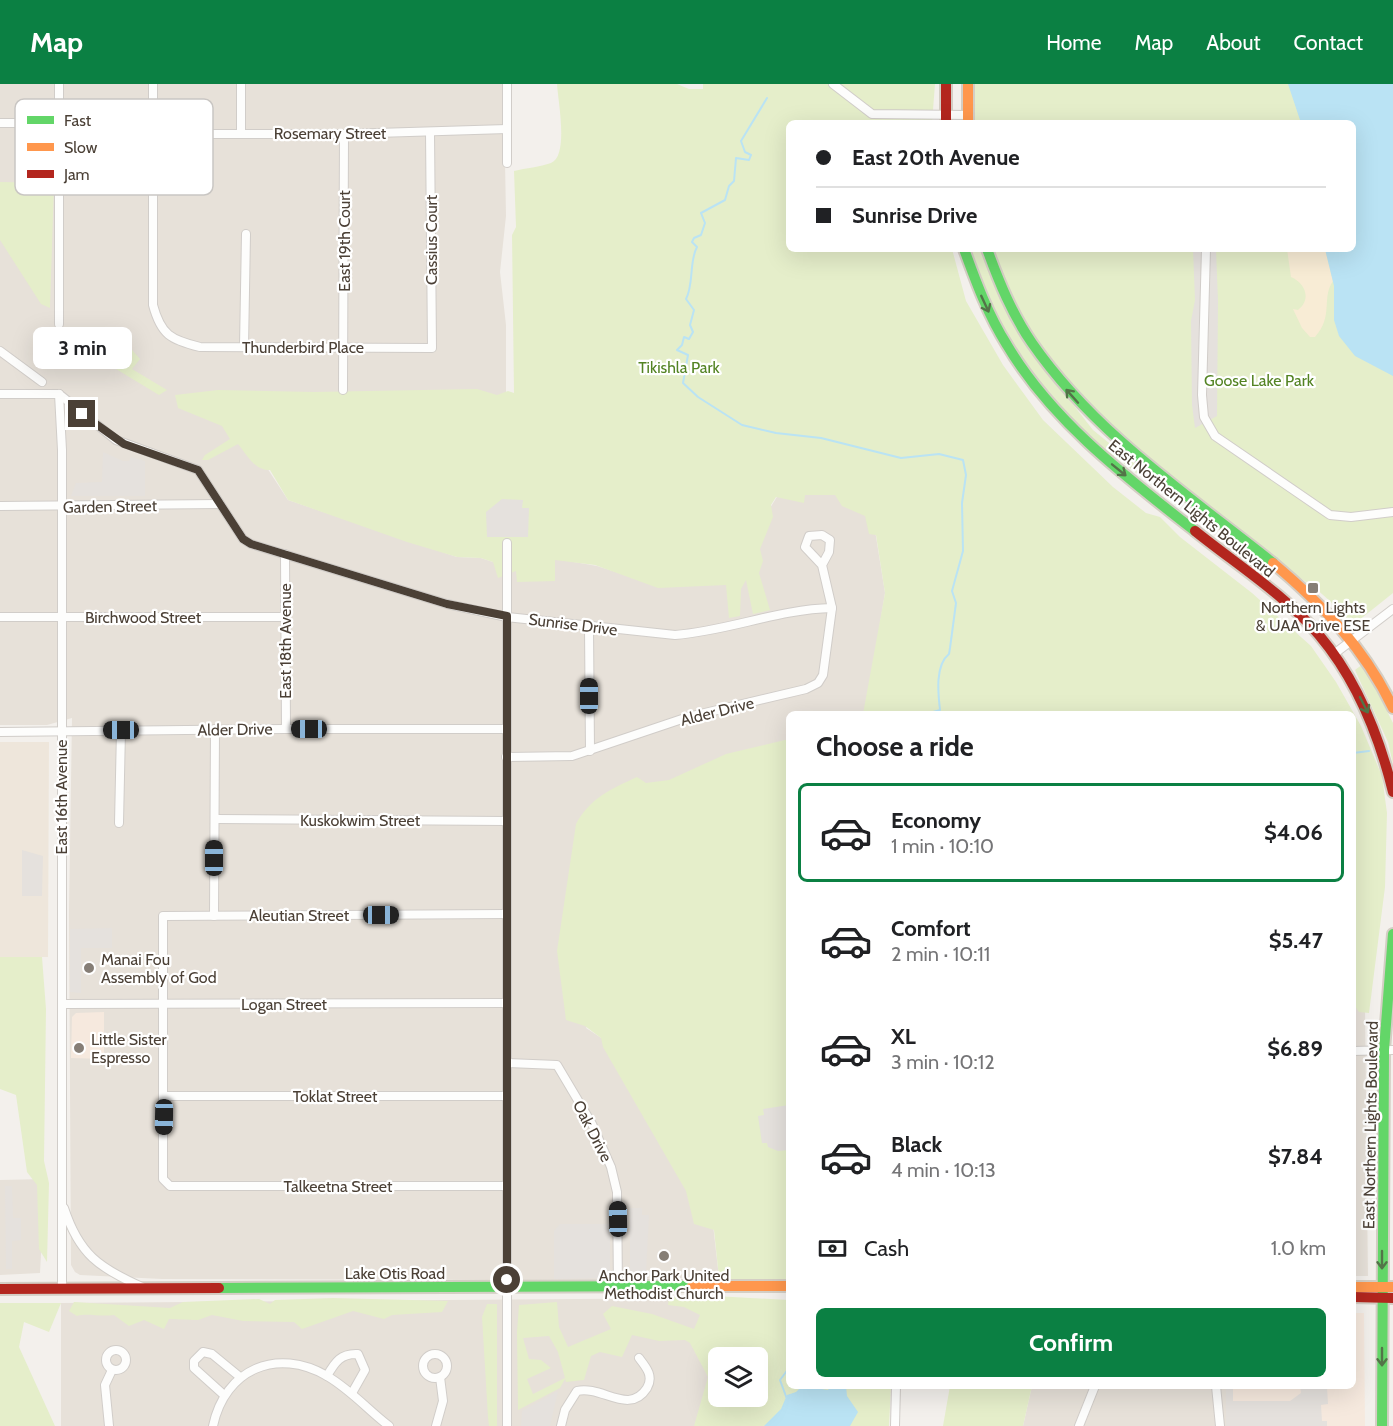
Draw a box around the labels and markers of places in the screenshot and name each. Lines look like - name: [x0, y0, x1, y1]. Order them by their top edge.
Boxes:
- marker: Northern Lights & UAA Drive ESE: [1306, 581, 1320, 595]
- place label: Northern Lights & UAA Drive ESE: [1256, 598, 1370, 635]
- place label: Manai Fou Assembly of God: [101, 950, 217, 987]
- marker: Manai Fou Assembly of God: [82, 961, 96, 975]
- place label: Little Sister Espresso: [91, 1030, 167, 1067]
- marker: Little Sister Espresso: [72, 1041, 86, 1055]
- marker: Anchor Park United Methodist Church: [657, 1249, 671, 1263]
- place label: Anchor Park United Methodist Church: [599, 1266, 729, 1303]

